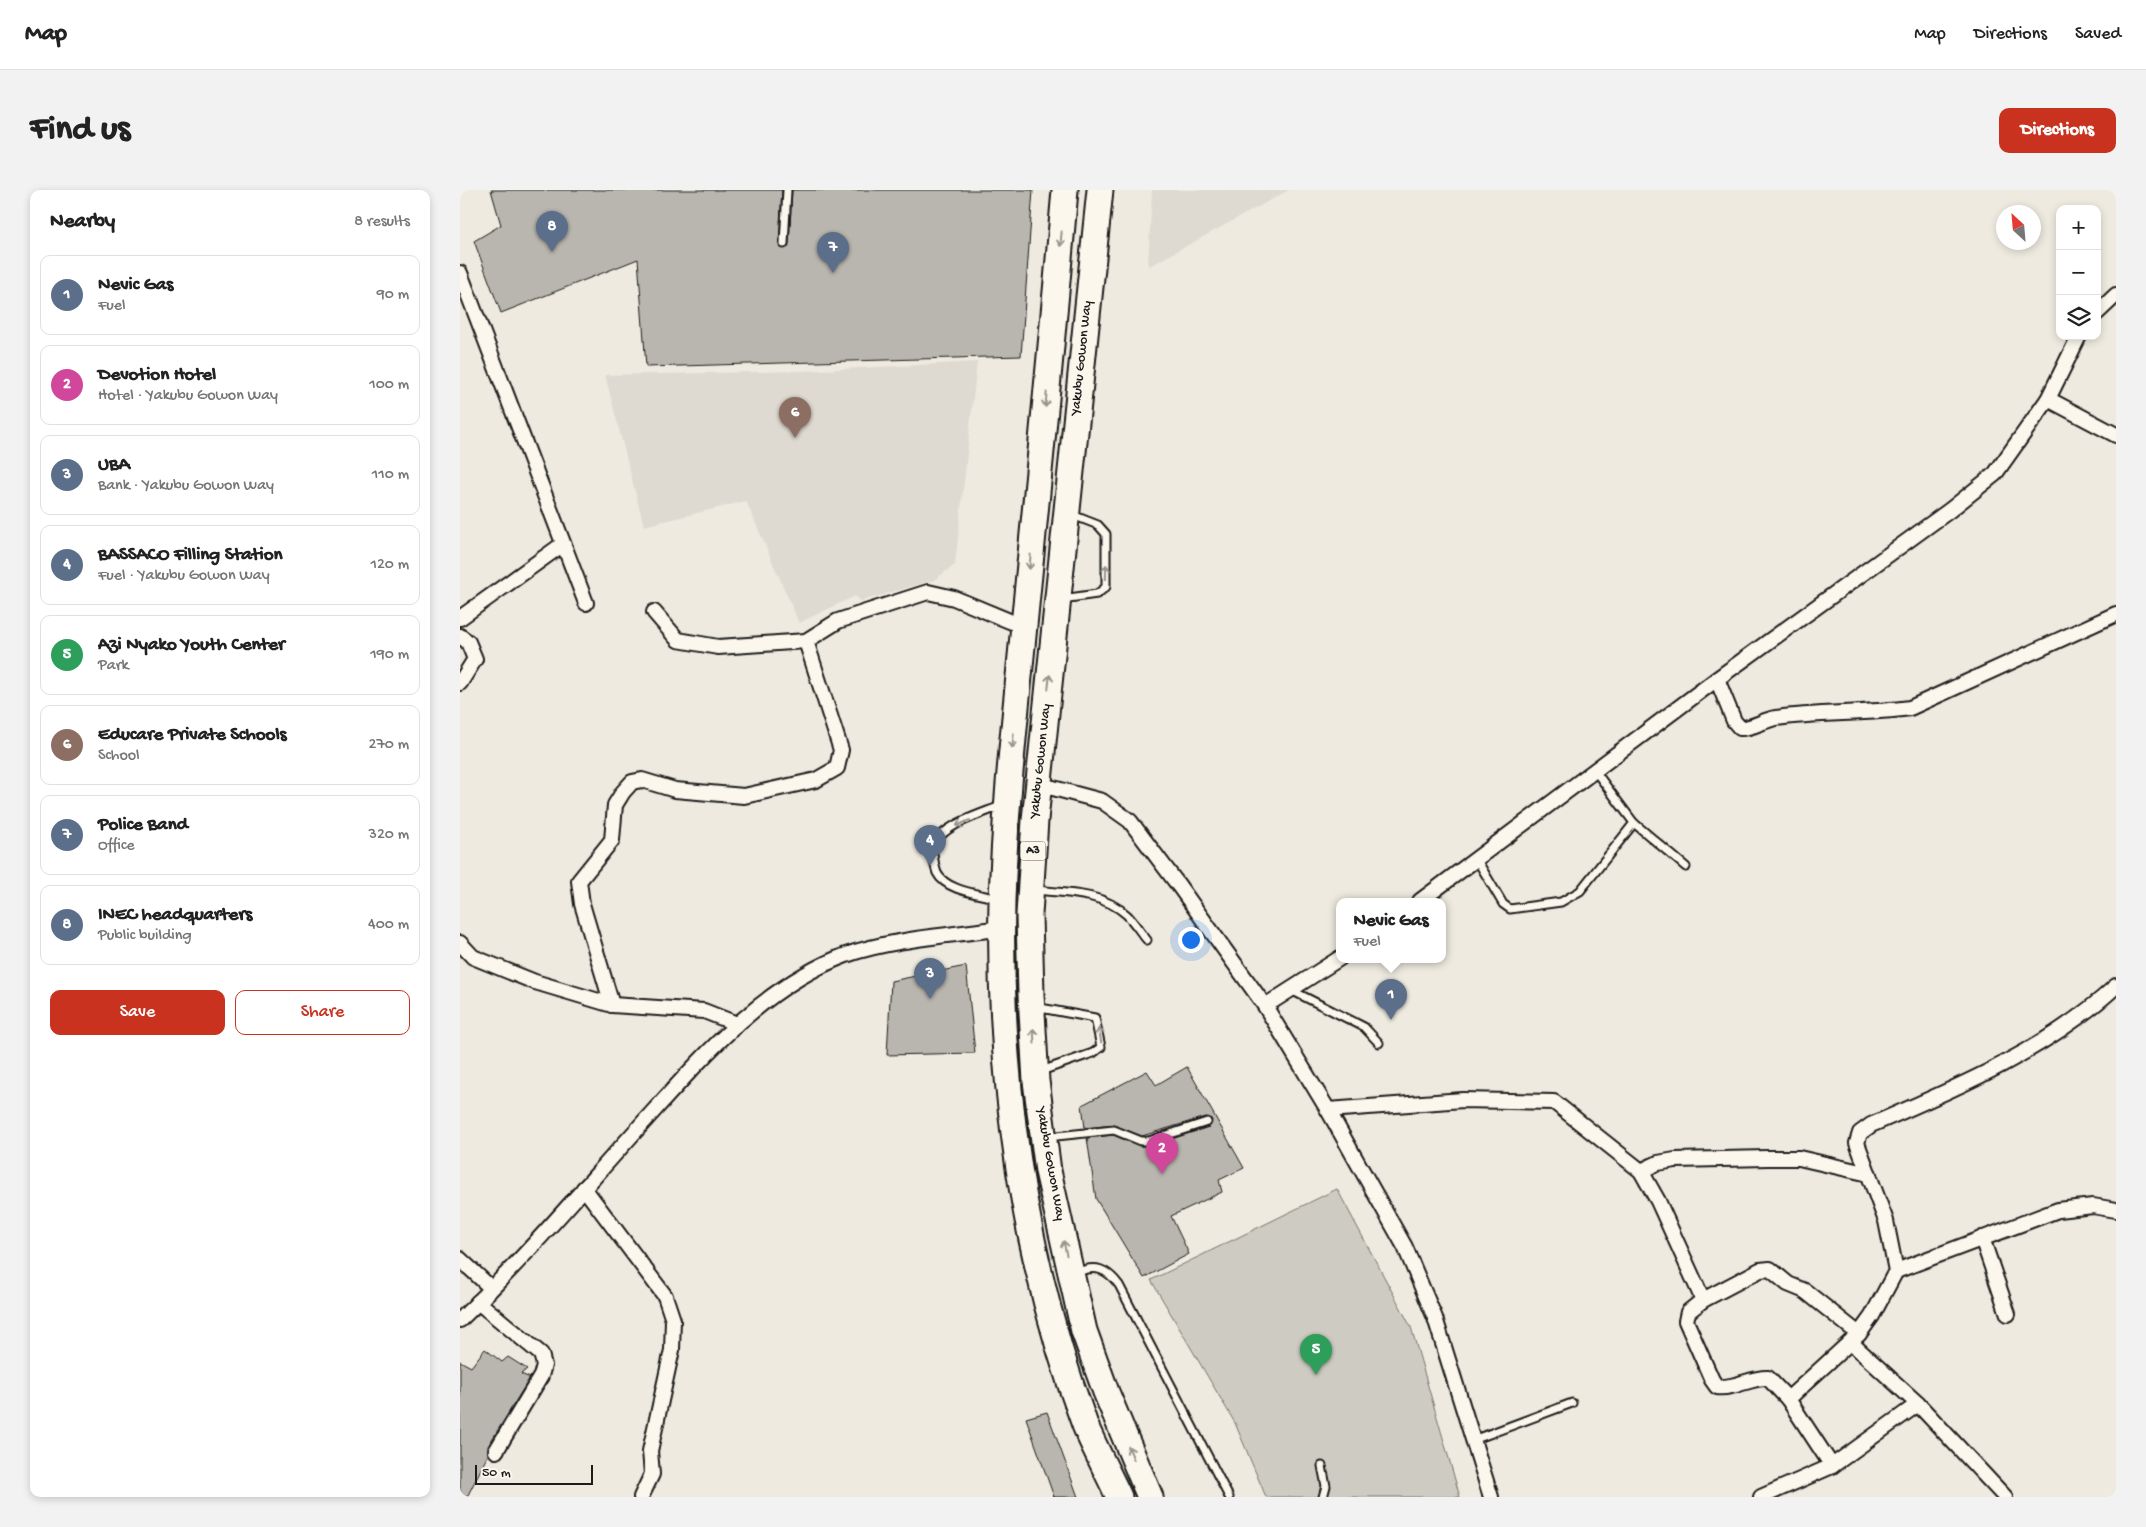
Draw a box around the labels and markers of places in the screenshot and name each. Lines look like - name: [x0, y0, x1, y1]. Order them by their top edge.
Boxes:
- pin: 8: [536, 211, 568, 252]
- pin: 7: [817, 232, 849, 273]
- pin: 6: [779, 397, 811, 438]
- pin: 4: [914, 825, 946, 866]
- pin: 3: [914, 958, 946, 999]
- pin: 1: [1375, 979, 1407, 1020]
- pin: 2: [1146, 1133, 1178, 1174]
- pin: 5: [1300, 1334, 1332, 1375]

